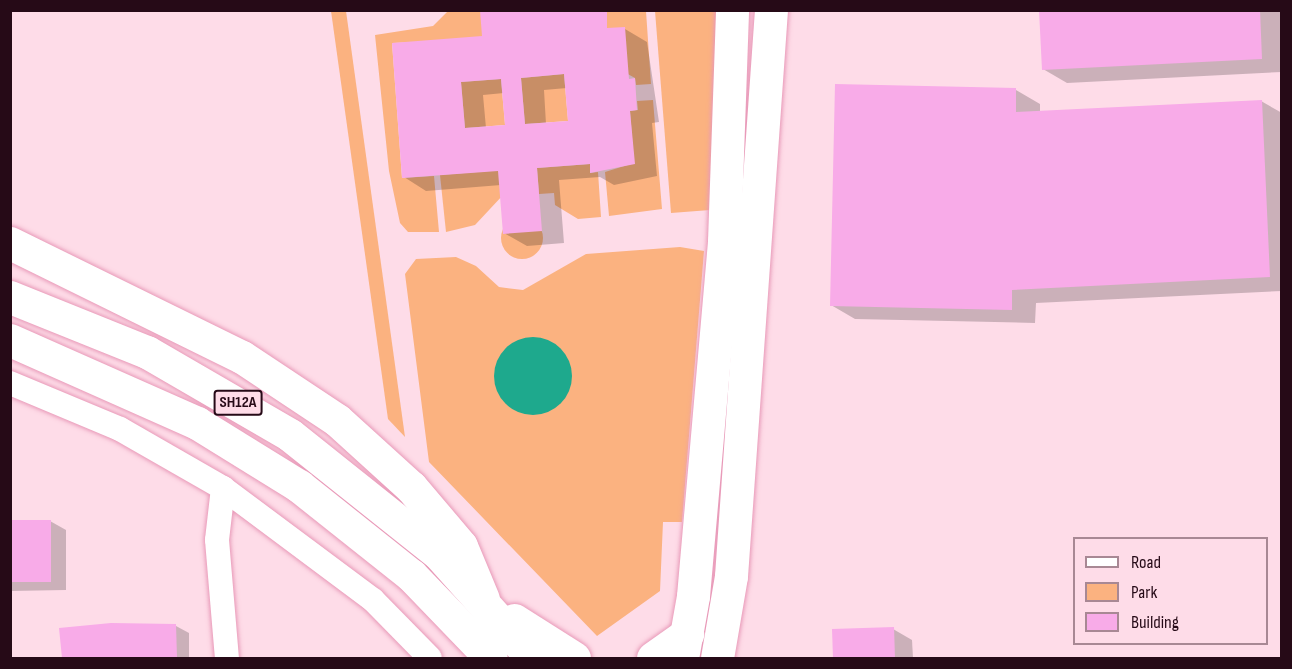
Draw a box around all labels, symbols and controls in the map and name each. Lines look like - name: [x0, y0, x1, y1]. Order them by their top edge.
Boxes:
- road number: SH12A: [212, 390, 264, 416]
- legend: [1073, 537, 1268, 645]
- text: Road: [1131, 552, 1161, 573]
- text: Park: [1131, 582, 1157, 603]
- text: Building: [1131, 612, 1179, 633]

